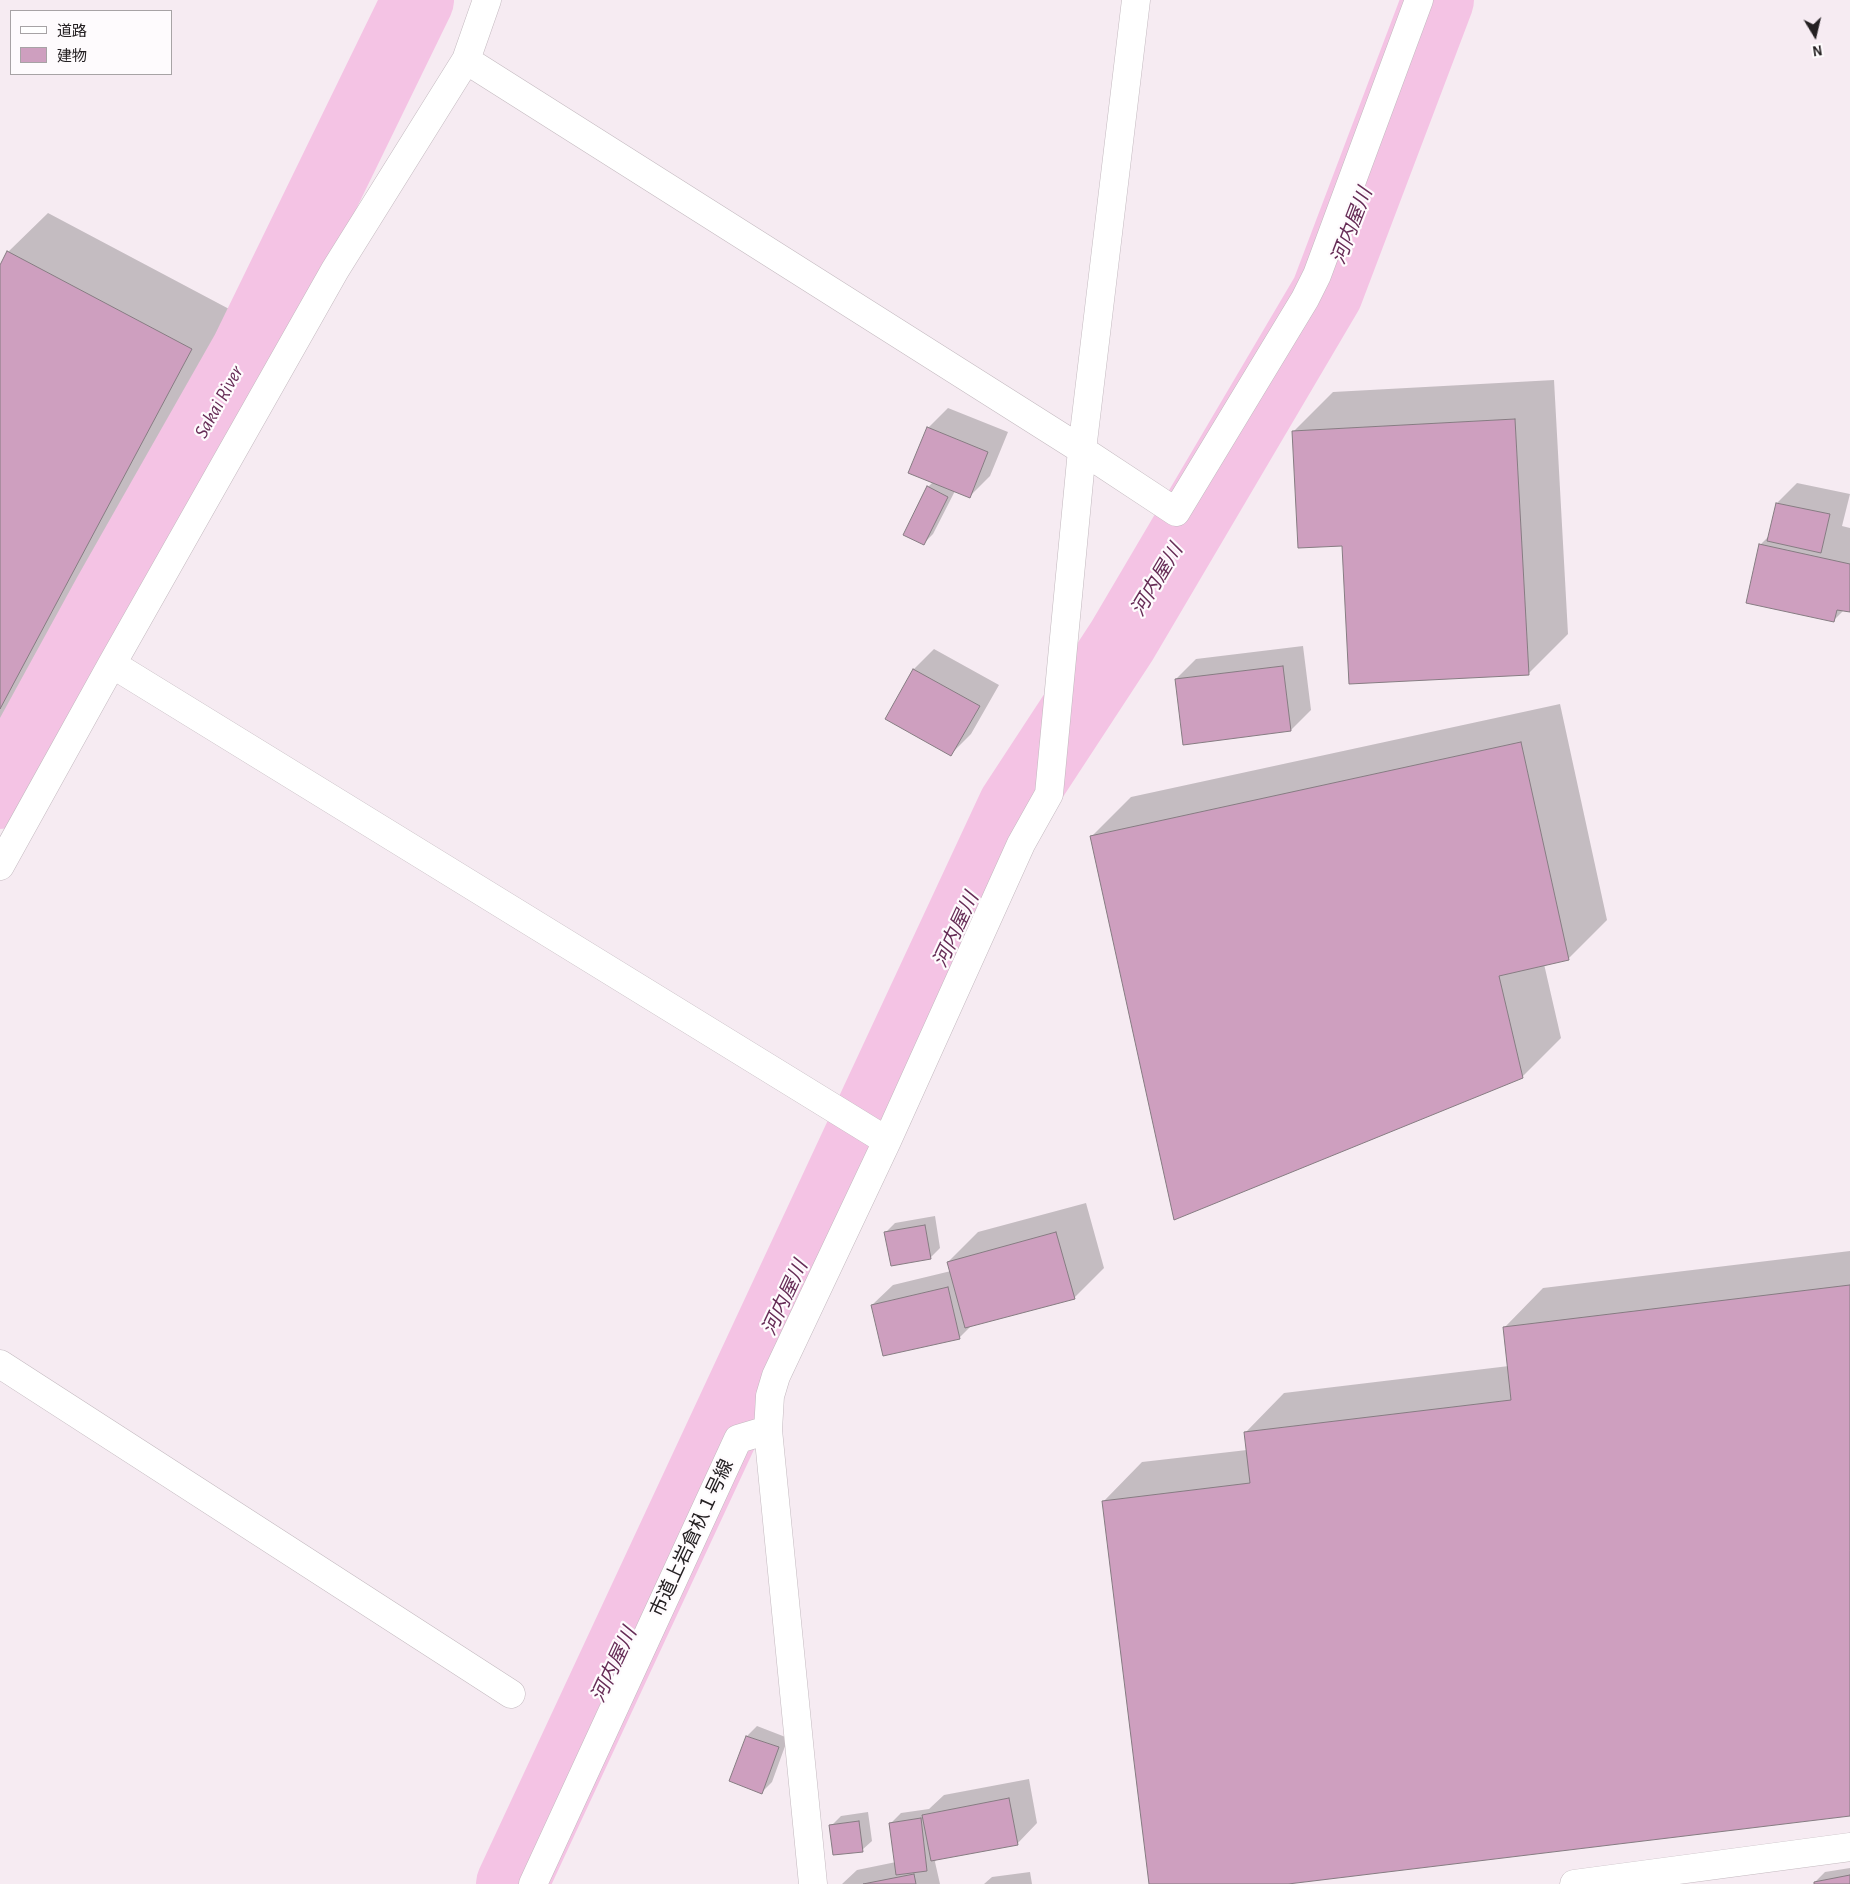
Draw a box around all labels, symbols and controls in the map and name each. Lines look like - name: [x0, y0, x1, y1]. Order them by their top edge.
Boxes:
- legend: [10, 10, 172, 75]
- north arrow: [1790, 10, 1840, 60]
- text: 道路: [57, 24, 87, 39]
- text: N: [1811, 42, 1823, 57]
- text: 建物: [57, 49, 87, 64]
- water label: 河内屋川: [1326, 184, 1378, 268]
- water label: Sakai River: [189, 361, 249, 443]
- water label: 河内屋川: [1126, 540, 1188, 620]
- water label: 河内屋川: [928, 889, 984, 971]
- water label: 河内屋川: [757, 1257, 813, 1339]
- street label: 市道上岩倉杁１号線: [646, 1456, 738, 1620]
- water label: 河内屋川: [586, 1624, 642, 1706]

